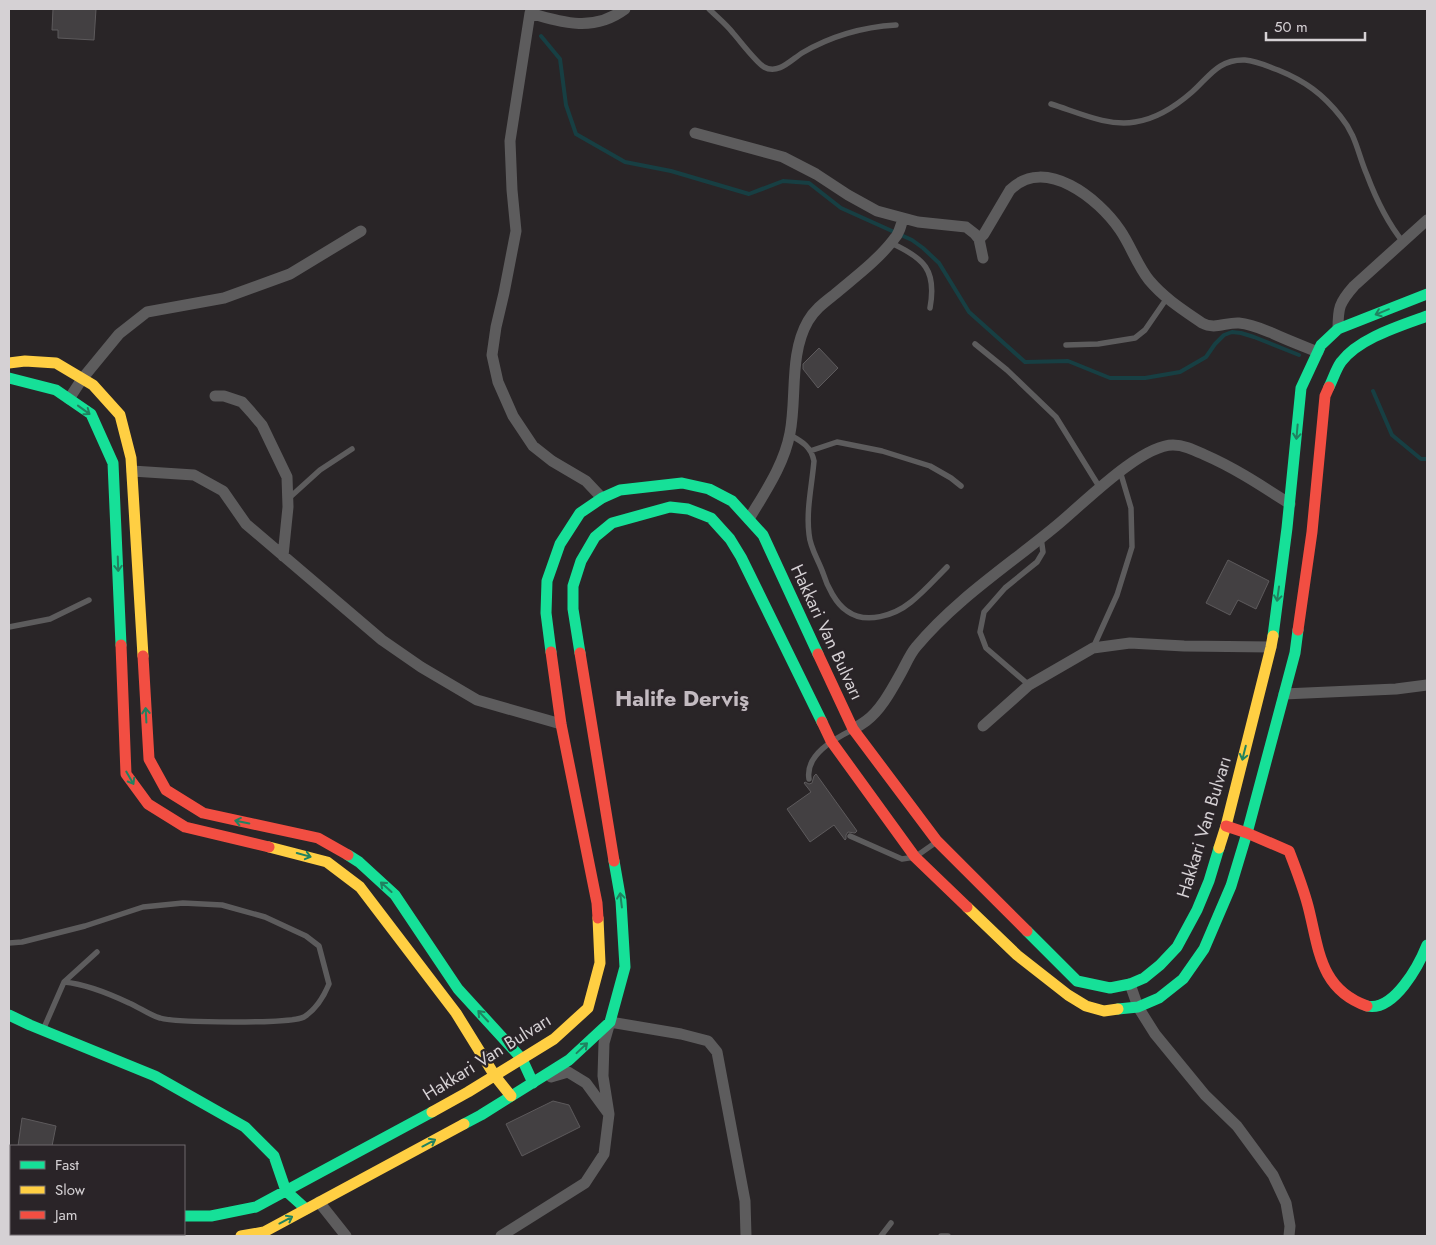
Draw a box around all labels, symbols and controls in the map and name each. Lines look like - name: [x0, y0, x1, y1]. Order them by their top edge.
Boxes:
- scale bar: [1266, 10, 1365, 42]
- text: 50 m: [1274, 16, 1308, 38]
- one-way arrow: [1375, 307, 1390, 317]
- one-way arrow: [78, 404, 91, 415]
- one-way arrow: [1292, 424, 1301, 440]
- one-way arrow: [113, 556, 122, 572]
- street label: Hakkari Van Bulvarı: [784, 560, 870, 704]
- one-way arrow: [1273, 586, 1283, 602]
- district label: Halife Derviş: [615, 682, 749, 714]
- one-way arrow: [142, 707, 151, 723]
- one-way arrow: [1239, 744, 1248, 760]
- street label: Hakkari Van Bulvarı: [1170, 753, 1238, 901]
- one-way arrow: [125, 770, 135, 785]
- one-way arrow: [234, 816, 250, 826]
- one-way arrow: [295, 851, 311, 861]
- one-way arrow: [380, 881, 393, 893]
- one-way arrow: [616, 893, 626, 909]
- street label: Hakkari Van Bulvarı: [418, 1007, 556, 1107]
- one-way arrow: [477, 1010, 489, 1023]
- one-way arrow: [576, 1042, 588, 1054]
- one-way arrow: [421, 1137, 436, 1147]
- legend: [10, 1145, 185, 1235]
- text: Fast: [55, 1154, 79, 1176]
- text: Slow: [55, 1179, 86, 1201]
- text: Jam: [53, 1204, 78, 1226]
- one-way arrow: [279, 1215, 294, 1225]

